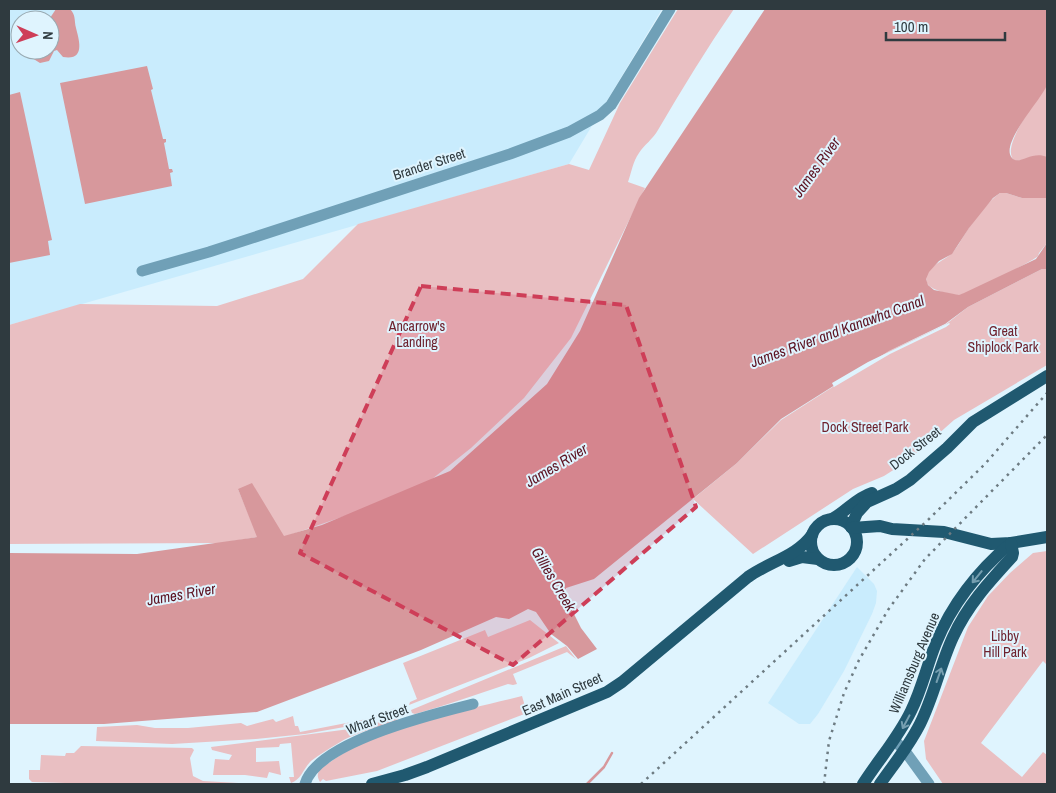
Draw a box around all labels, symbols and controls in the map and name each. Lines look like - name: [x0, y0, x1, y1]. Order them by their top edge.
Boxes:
- north arrow: [10, 10, 60, 60]
- scale bar: [886, 10, 1005, 42]
- text: 100 m: [894, 16, 928, 37]
- text: N: [39, 31, 57, 40]
- water label: James River: [787, 132, 845, 202]
- street label: Brander Street: [391, 144, 467, 184]
- water label: James River and Kanawha Canal: [746, 290, 927, 373]
- park label: Ancarrow's Landing: [388, 317, 445, 351]
- park label: Great Shiplock Park: [968, 322, 1039, 356]
- park label: Dock Street Park: [822, 418, 909, 436]
- street label: Dock Street: [886, 422, 944, 474]
- water label: James River: [520, 438, 592, 492]
- water label: Gillies Creek: [527, 543, 582, 616]
- one-way arrow: [971, 571, 982, 584]
- water label: James River: [144, 578, 218, 611]
- street label: Williamsburg Avenue: [885, 610, 943, 716]
- park label: Libby Hill Park: [983, 627, 1027, 661]
- street label: East Main Street: [519, 668, 605, 720]
- one-way arrow: [935, 668, 944, 683]
- street label: Wharf Street: [344, 700, 410, 738]
- one-way arrow: [901, 714, 910, 729]

